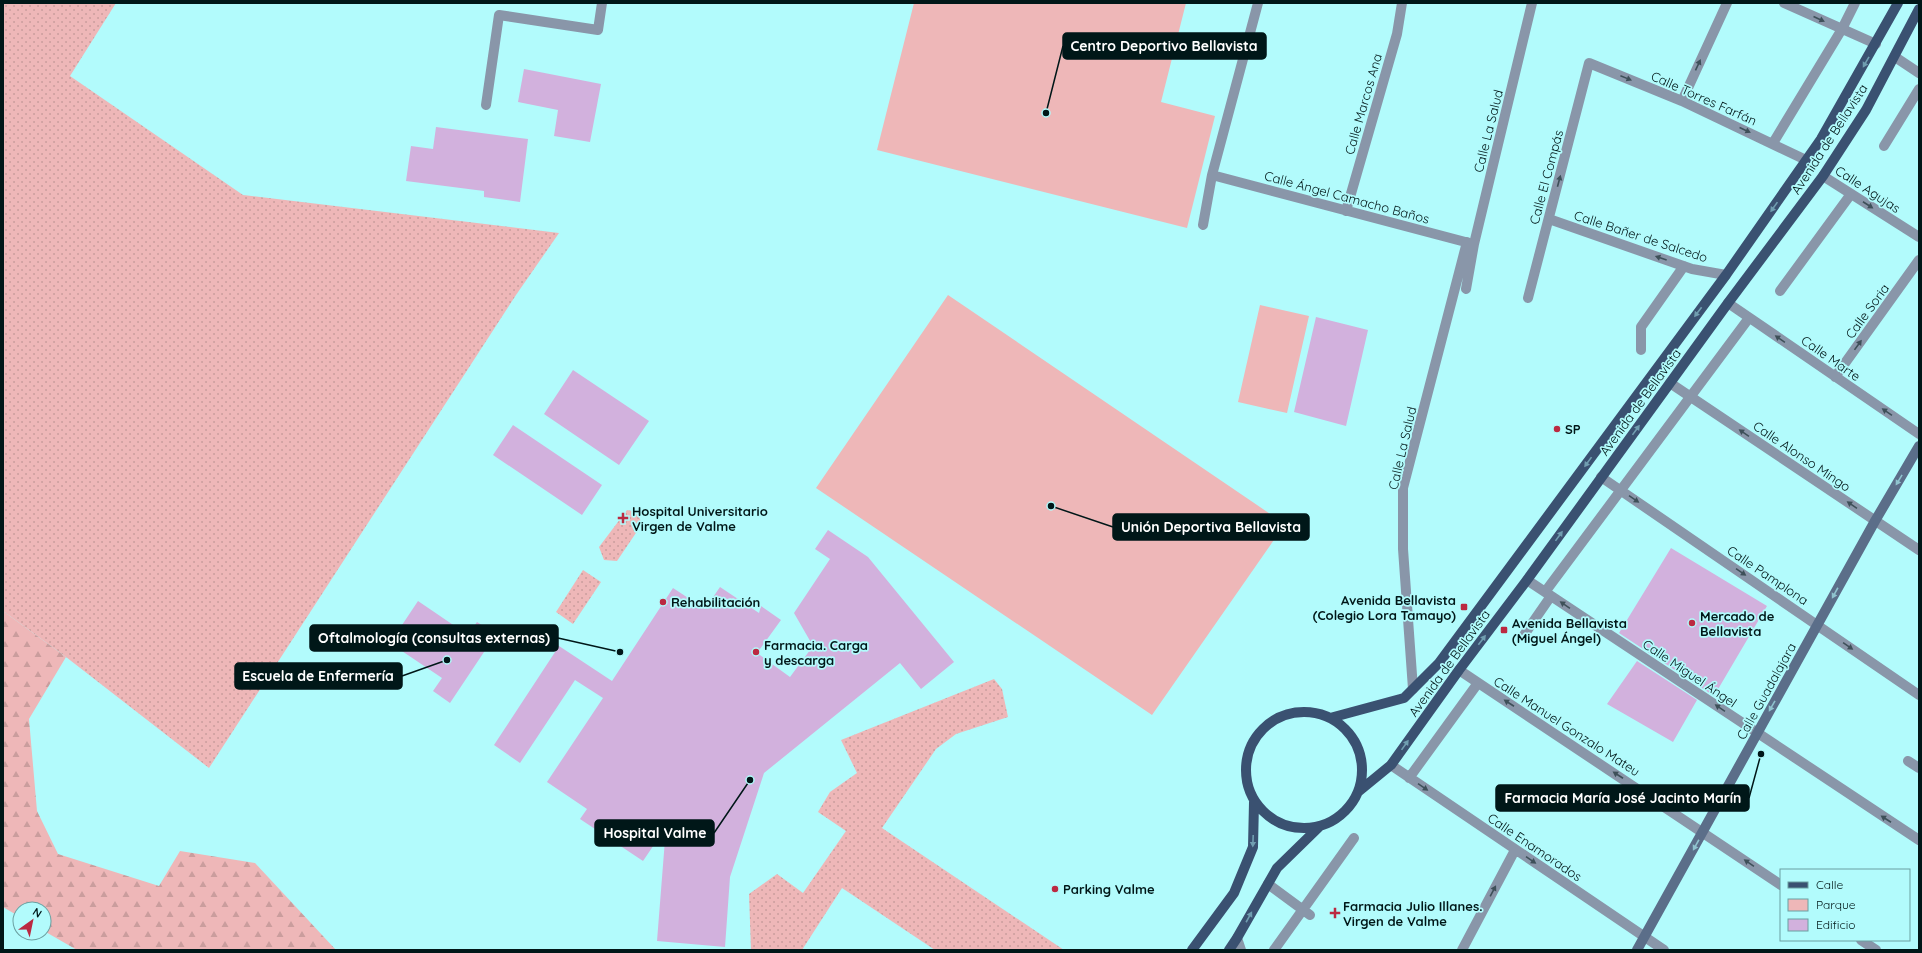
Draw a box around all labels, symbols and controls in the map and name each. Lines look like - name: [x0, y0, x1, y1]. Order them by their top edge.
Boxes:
- one-way arrow: [1814, 16, 1825, 22]
- callout: Centro Deportivo Bellavista: [1063, 33, 1266, 59]
- text: Centro Deportivo Bellavista: [1070, 37, 1258, 55]
- street label: Calle Marcos Ana: [1341, 52, 1385, 156]
- one-way arrow: [1862, 56, 1869, 68]
- one-way arrow: [1695, 59, 1701, 71]
- street label: Calle Torres Farfán: [1649, 68, 1759, 128]
- one-way arrow: [1620, 75, 1632, 81]
- street label: Avenida de Bellavista: [1787, 81, 1871, 197]
- street label: Calle La Salud: [1470, 88, 1506, 174]
- one-way arrow: [1739, 127, 1750, 133]
- street label: Calle El Compás: [1526, 128, 1566, 226]
- street label: Calle Agujas: [1832, 162, 1904, 216]
- street label: Calle Ángel Camacho Baños: [1263, 167, 1431, 227]
- one-way arrow: [1556, 175, 1562, 187]
- one-way arrow: [1770, 201, 1778, 212]
- one-way arrow: [1862, 201, 1874, 208]
- street label: Calle Bañer de Salcedo: [1572, 207, 1710, 265]
- one-way arrow: [1655, 255, 1667, 261]
- street label: Calle Soria: [1842, 280, 1892, 342]
- one-way arrow: [1694, 307, 1702, 317]
- street label: Calle Marte: [1798, 332, 1864, 384]
- one-way arrow: [1774, 335, 1785, 343]
- one-way arrow: [1854, 340, 1862, 351]
- street label: Avenida de Bellavista: [1596, 345, 1684, 459]
- street label: Calle La Salud: [1385, 405, 1419, 491]
- one-way arrow: [1882, 408, 1892, 416]
- street label: Calle Alonso Mingo: [1750, 417, 1854, 495]
- place label: SP: [1565, 421, 1581, 437]
- marker: SP: [1552, 424, 1562, 434]
- one-way arrow: [1631, 425, 1640, 436]
- one-way arrow: [1739, 429, 1749, 437]
- one-way arrow: [1584, 457, 1592, 468]
- one-way arrow: [1896, 474, 1903, 486]
- one-way arrow: [1628, 495, 1639, 503]
- one-way arrow: [1846, 501, 1857, 509]
- place label: Hospital Universitario Virgen de Valme: [632, 503, 768, 534]
- marker: Hospital Universitario Virgen de Valme: [617, 512, 629, 524]
- callout: Unión Deportiva Bellavista: [1113, 514, 1309, 540]
- text: Unión Deportiva Bellavista: [1121, 518, 1301, 536]
- one-way arrow: [1555, 530, 1563, 541]
- street label: Calle Pamplona: [1724, 542, 1812, 608]
- one-way arrow: [1735, 569, 1747, 576]
- one-way arrow: [1832, 587, 1839, 599]
- place label: Avenida Bellavista (Colegio Lora Tamayo): [1313, 592, 1456, 623]
- place label: Rehabilitación: [671, 594, 760, 610]
- marker: Rehabilitación: [658, 597, 668, 607]
- one-way arrow: [1560, 601, 1570, 609]
- marker: Avenida Bellavista (Colegio Lora Tamayo): [1459, 602, 1469, 612]
- street label: Avenida de Bellavista: [1405, 606, 1493, 720]
- place label: Mercado de Bellavista: [1700, 608, 1775, 639]
- place label: Avenida Bellavista (Miguel Ángel): [1512, 615, 1627, 646]
- marker: Mercado de Bellavista: [1687, 618, 1697, 628]
- callout: Oftalmología (consultas externas): [310, 625, 558, 651]
- marker: Avenida Bellavista (Miguel Ángel): [1499, 625, 1509, 635]
- text: Oftalmología (consultas externas): [318, 629, 550, 647]
- one-way arrow: [1478, 635, 1486, 645]
- street label: Calle Miguel Ángel: [1640, 636, 1740, 710]
- place label: Farmacia. Carga y descarga: [764, 637, 868, 668]
- street label: Calle Guadalajara: [1733, 640, 1799, 742]
- one-way arrow: [1843, 642, 1853, 650]
- marker: Farmacia. Carga y descarga: [751, 647, 761, 657]
- callout: Escuela de Enfermería: [235, 663, 402, 689]
- text: Escuela de Enfermería: [242, 667, 394, 685]
- street label: Calle Manuel Gonzalo Mateu: [1491, 673, 1643, 779]
- one-way arrow: [1504, 699, 1514, 707]
- one-way arrow: [1768, 700, 1775, 712]
- one-way arrow: [1715, 704, 1725, 712]
- one-way arrow: [1401, 740, 1409, 750]
- one-way arrow: [1612, 771, 1623, 779]
- one-way arrow: [1418, 783, 1428, 791]
- callout: Farmacia María José Jacinto Marín: [1496, 785, 1749, 811]
- text: Farmacia María José Jacinto Marín: [1505, 789, 1741, 807]
- street label: Calle Enamorados: [1485, 810, 1585, 884]
- one-way arrow: [1881, 815, 1892, 822]
- callout: Hospital Valme: [595, 820, 714, 846]
- text: Hospital Valme: [604, 824, 706, 842]
- one-way arrow: [1250, 835, 1256, 848]
- one-way arrow: [1692, 839, 1699, 851]
- one-way arrow: [1526, 856, 1536, 864]
- one-way arrow: [1744, 859, 1754, 867]
- legend: [1780, 869, 1910, 941]
- text: Calle: [1816, 877, 1844, 892]
- place label: Parking Valme: [1063, 881, 1155, 897]
- marker: Parking Valme: [1050, 884, 1060, 894]
- one-way arrow: [1490, 885, 1497, 897]
- text: Parque: [1816, 897, 1856, 912]
- place label: Farmacia Julio Illanes. Virgen de Valme: [1343, 898, 1482, 929]
- north arrow: [12, 901, 52, 941]
- text: N: [30, 905, 45, 921]
- marker: Farmacia Julio Illanes. Virgen de Valme: [1330, 908, 1340, 918]
- one-way arrow: [1246, 911, 1253, 923]
- text: Edificio: [1816, 917, 1856, 932]

